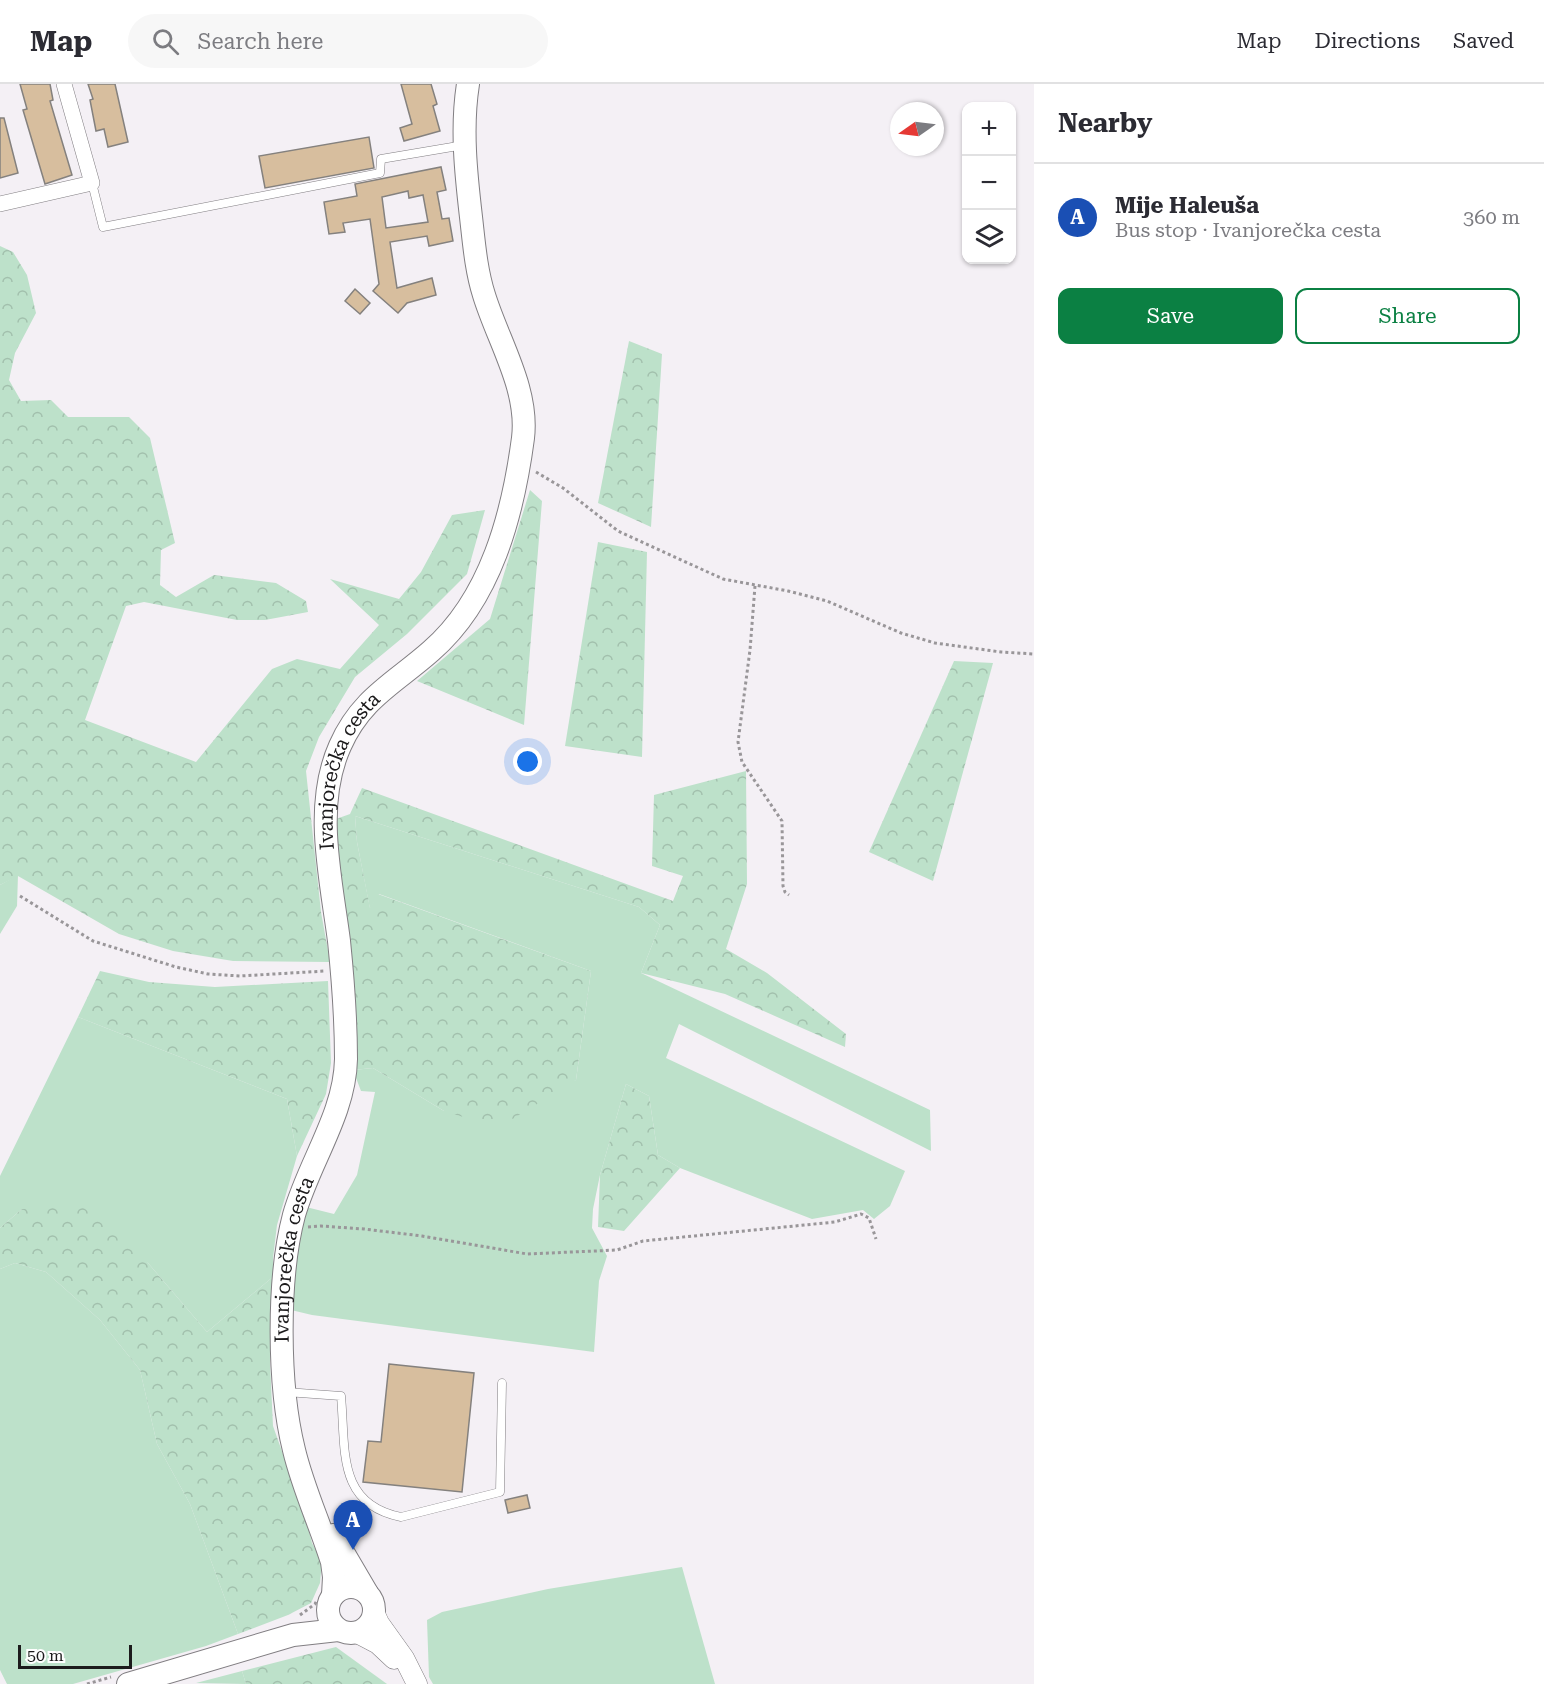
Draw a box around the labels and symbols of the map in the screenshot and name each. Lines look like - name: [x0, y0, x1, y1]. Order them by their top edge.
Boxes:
- north arrow: [890, 102, 944, 156]
- street label: Ivanjorečka cesta: [314, 687, 385, 851]
- your location: [513, 747, 542, 776]
- street label: Ivanjorečka cesta: [270, 1173, 319, 1343]
- pin: A: [334, 1500, 372, 1550]
- scale bar: [18, 1642, 132, 1670]

